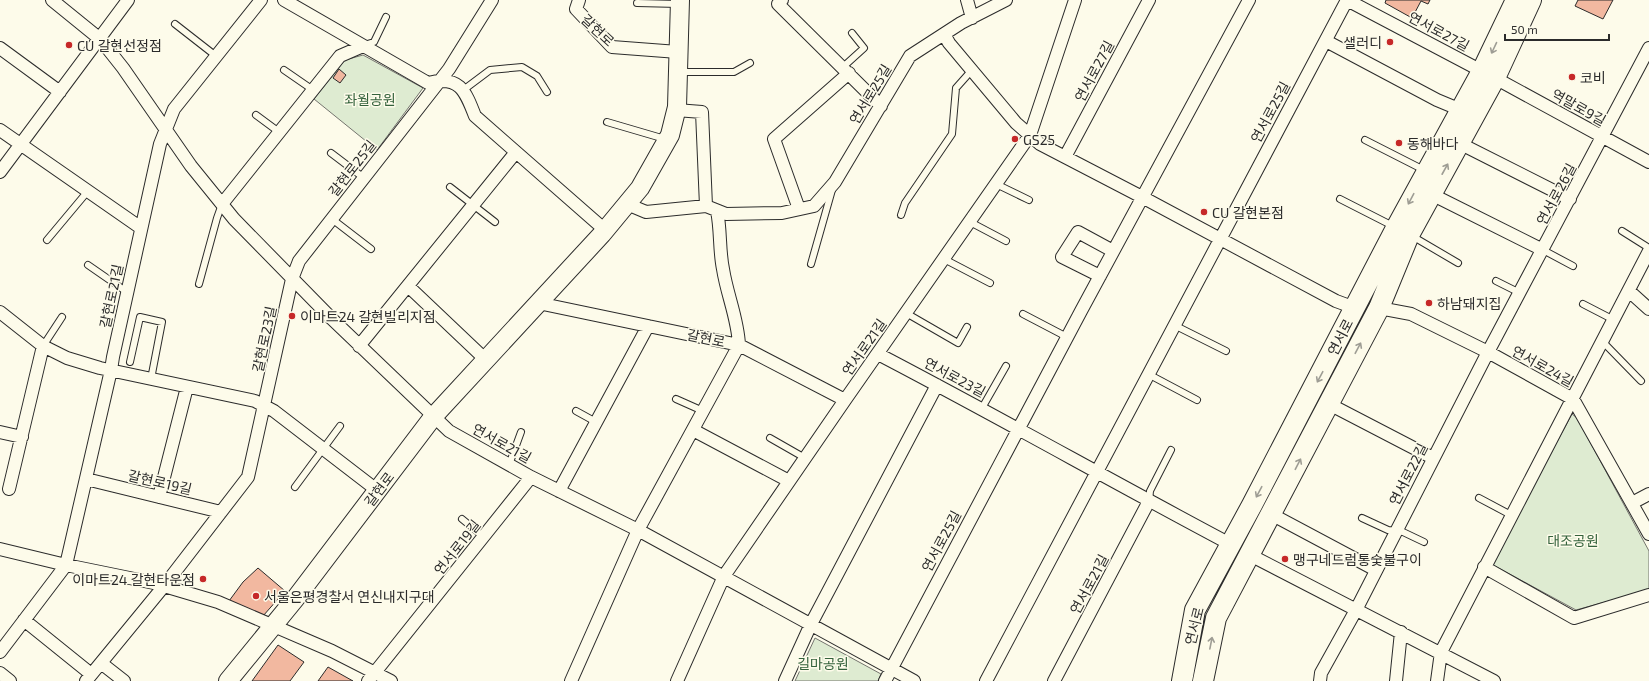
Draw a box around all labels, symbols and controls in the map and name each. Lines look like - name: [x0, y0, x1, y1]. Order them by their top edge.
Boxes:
- street label: 연서로27길: [1406, 8, 1472, 54]
- street label: 갈현로: [578, 11, 618, 49]
- scale bar: [1505, 16, 1609, 42]
- text: 50 m: [1511, 22, 1538, 36]
- place label: 샐러디: [1343, 34, 1382, 51]
- place label: CU 갈현선정점: [77, 37, 162, 54]
- marker: 샐러디: [1385, 37, 1395, 47]
- street label: 연서로27길: [1071, 38, 1117, 104]
- marker: CU 갈현선정점: [64, 40, 74, 50]
- one-way arrow: [1490, 42, 1497, 54]
- street label: 연서로25길: [845, 61, 895, 127]
- place label: 코비: [1580, 69, 1606, 86]
- marker: 코비: [1567, 72, 1577, 82]
- street label: 연서로25길: [1247, 78, 1293, 146]
- street label: 역말로9길: [1549, 85, 1609, 129]
- park label: 좌월공원: [344, 91, 396, 108]
- place label: GS25: [1023, 131, 1055, 148]
- marker: GS25: [1010, 134, 1020, 144]
- place label: 동해바다: [1407, 135, 1459, 152]
- street label: 갈현로25길: [325, 136, 379, 200]
- marker: 동해바다: [1394, 138, 1404, 148]
- street label: 연서로26길: [1533, 160, 1579, 228]
- one-way arrow: [1441, 163, 1449, 175]
- one-way arrow: [1407, 193, 1415, 205]
- place label: CU 갈현본점: [1212, 204, 1284, 221]
- marker: CU 갈현본점: [1199, 207, 1209, 217]
- street label: 갈현로21길: [96, 262, 126, 330]
- place label: 하남돼지집: [1437, 295, 1501, 312]
- marker: 하남돼지집: [1424, 298, 1434, 308]
- street label: 갈현로23길: [249, 304, 279, 374]
- place label: 이마트24 갈현빌리지점: [300, 308, 436, 325]
- marker: 이마트24 갈현빌리지점: [287, 311, 297, 321]
- street label: 연서로21길: [838, 316, 890, 378]
- street label: 연서로: [1324, 316, 1356, 358]
- street label: 갈현로: [685, 326, 727, 350]
- street label: 연서로24길: [1509, 342, 1577, 390]
- one-way arrow: [1354, 343, 1362, 355]
- street label: 연서로23길: [921, 354, 989, 400]
- one-way arrow: [1315, 370, 1323, 382]
- street label: 연서로21길: [469, 420, 535, 466]
- street label: 연서로22길: [1385, 440, 1431, 508]
- one-way arrow: [1294, 458, 1302, 470]
- street label: 갈현로19길: [126, 466, 194, 498]
- street label: 갈현로: [361, 468, 397, 510]
- one-way arrow: [1255, 486, 1263, 498]
- street label: 연서로25길: [918, 507, 964, 575]
- street label: 연서로19길: [430, 516, 484, 578]
- park label: 대조공원: [1547, 532, 1599, 549]
- street label: 연서로21길: [1066, 551, 1112, 617]
- place label: 맹구네드럼통숯불구이: [1293, 551, 1422, 568]
- marker: 맹구네드럼통숯불구이: [1280, 554, 1290, 564]
- place label: 이마트24 갈현타운점: [72, 571, 195, 588]
- marker: 이마트24 갈현타운점: [198, 574, 208, 584]
- place label: 서울은평경찰서 연신내지구대: [264, 588, 435, 605]
- marker: 서울은평경찰서 연신내지구대: [251, 591, 261, 601]
- street label: 연서로: [1181, 605, 1207, 647]
- one-way arrow: [1207, 637, 1215, 650]
- park label: 길마공원: [797, 655, 849, 672]

